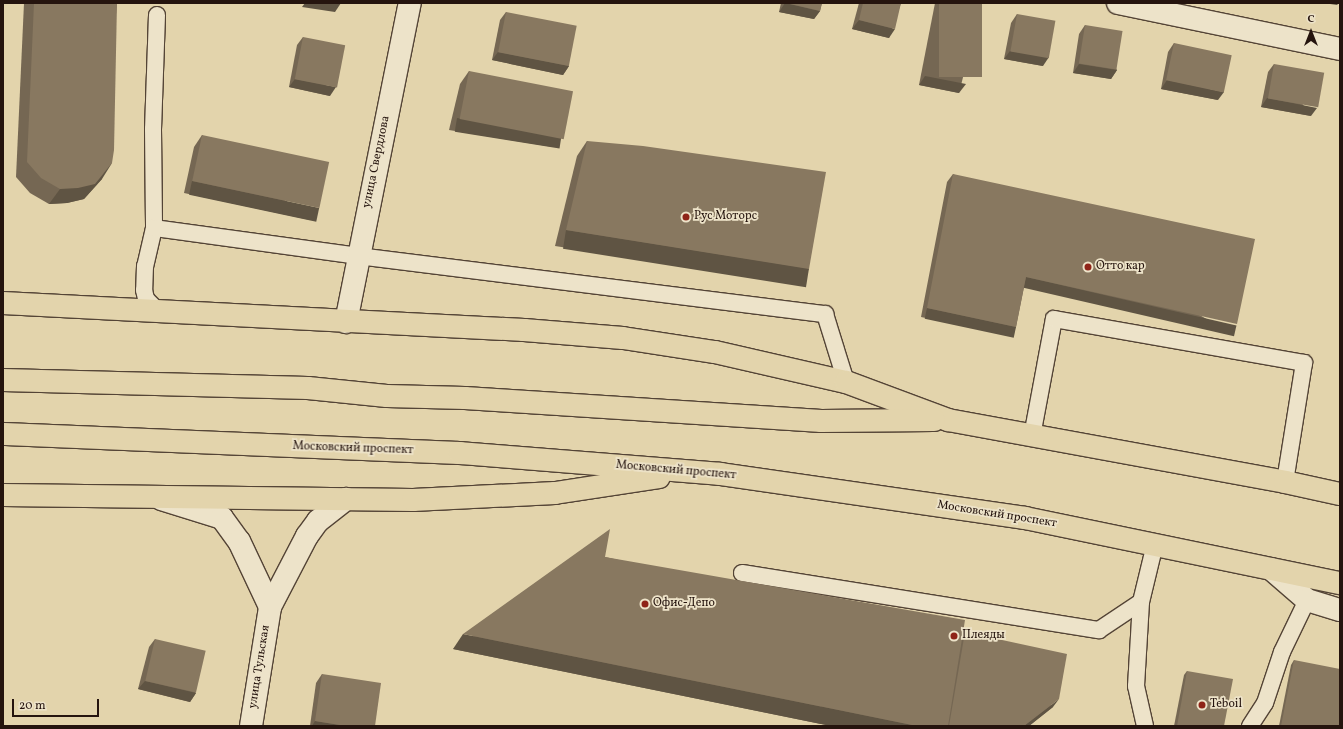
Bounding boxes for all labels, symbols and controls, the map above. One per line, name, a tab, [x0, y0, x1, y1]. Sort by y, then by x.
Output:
north arrow	[1291, 12, 1331, 52]
text: С	[1307, 12, 1315, 27]
street label: улица Свердлова	[360, 114, 394, 210]
place label: Рус Моторс	[694, 210, 757, 224]
marker: Рус Моторс	[681, 212, 691, 222]
place label: Отто кар	[1096, 260, 1145, 274]
marker: Отто кар	[1083, 262, 1093, 272]
street label: Московский проспект	[292, 440, 414, 458]
street label: Московский проспект	[615, 459, 737, 483]
street label: Московский проспект	[936, 498, 1058, 532]
place label: Офис-Депо	[653, 597, 715, 611]
marker: Офис-Депо	[640, 599, 650, 609]
street label: улица Тульская	[246, 624, 274, 710]
place label: Плеяды	[962, 629, 1005, 643]
marker: Плеяды	[949, 631, 959, 641]
scale bar	[14, 691, 101, 717]
text: 20 m	[19, 698, 46, 714]
place label: Teboil	[1210, 698, 1242, 712]
marker: Teboil	[1197, 700, 1207, 710]

